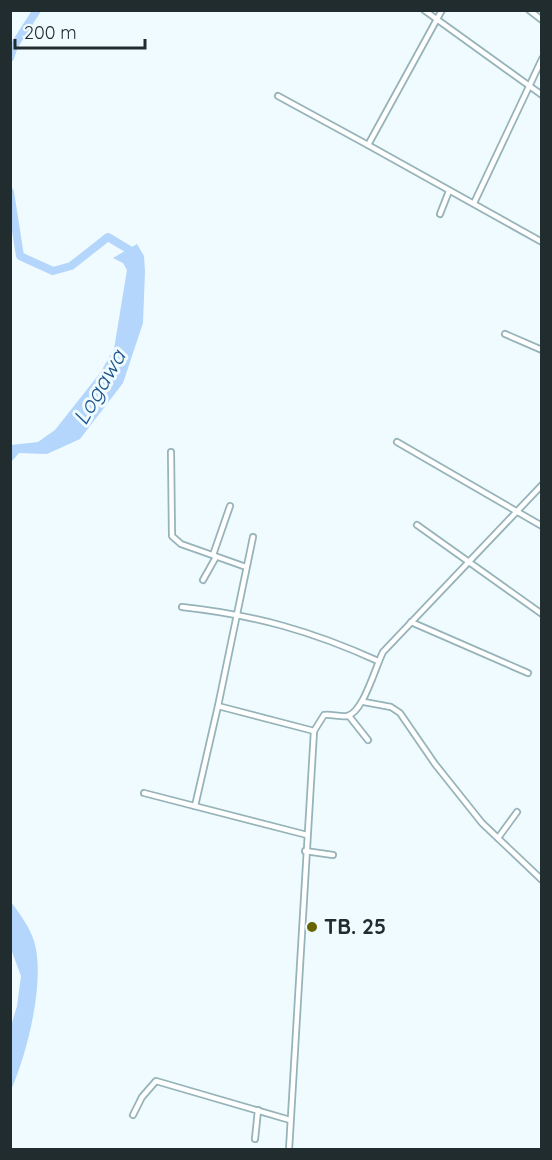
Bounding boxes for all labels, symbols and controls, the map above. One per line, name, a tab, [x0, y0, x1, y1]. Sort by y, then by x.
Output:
scale bar	[15, 12, 146, 50]
text: 200 m	[24, 21, 77, 44]
water label: Logawa	[66, 343, 132, 429]
place label: TB. 25	[324, 913, 386, 939]
marker: TB. 25	[305, 920, 319, 934]

